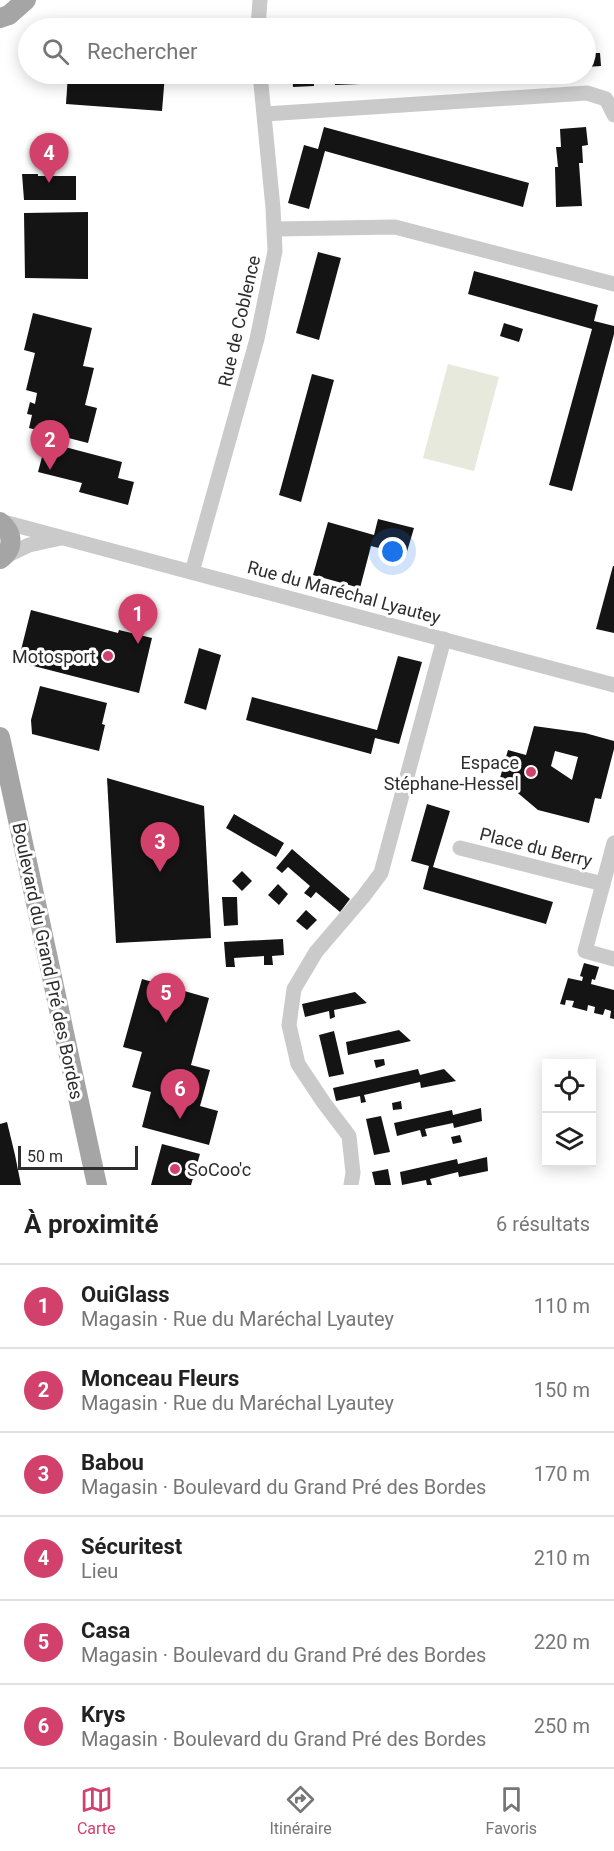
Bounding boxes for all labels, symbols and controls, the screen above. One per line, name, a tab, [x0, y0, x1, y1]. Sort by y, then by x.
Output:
search box	[18, 18, 596, 84]
icon: search	[39, 35, 72, 68]
text: Rechercher	[87, 39, 198, 64]
pin: 4	[29, 134, 68, 183]
street label: Rue de Coblence	[214, 253, 264, 389]
pin: 2	[31, 420, 70, 470]
your location	[378, 537, 407, 566]
street label: Rue du Maréchal Lyautey	[245, 556, 443, 628]
pin: 1	[118, 594, 158, 644]
place label: Motosport	[12, 646, 96, 667]
marker: Motosport	[101, 649, 115, 663]
place label: Espace Stéphane-Hessel	[384, 752, 519, 794]
marker: Espace Stéphane-Hessel	[524, 765, 538, 779]
street label: Boulevard du Grand Pré des Bordes	[8, 821, 88, 1101]
pin: 3	[140, 822, 180, 872]
street label: Place du Berry	[478, 823, 595, 871]
pin: 5	[146, 974, 186, 1023]
map controls	[542, 1059, 596, 1167]
button: locate	[542, 1059, 596, 1113]
pin: 6	[160, 1070, 200, 1119]
button: layers	[542, 1113, 596, 1167]
scale bar	[18, 1143, 138, 1170]
text: 50 m	[27, 1147, 63, 1166]
place label: SoCoo'c	[187, 1159, 251, 1180]
marker: SoCoo'c	[168, 1162, 182, 1176]
text: À proximité	[24, 1209, 158, 1239]
text: 6 résultats	[496, 1212, 590, 1236]
text: OuiGlass	[81, 1282, 170, 1307]
text: 1	[38, 1294, 49, 1318]
text: 110 m	[534, 1294, 590, 1318]
text: Magasin · Rue du Maréchal Lyautey	[81, 1307, 394, 1331]
text: Monceau Fleurs	[81, 1366, 239, 1391]
text: 2	[38, 1378, 49, 1402]
text: 150 m	[534, 1378, 590, 1402]
text: Magasin · Rue du Maréchal Lyautey	[81, 1391, 394, 1415]
text: Babou	[81, 1450, 144, 1475]
text: 3	[38, 1462, 49, 1486]
text: 170 m	[534, 1462, 590, 1486]
text: Magasin · Boulevard du Grand Pré des Bordes	[81, 1475, 486, 1499]
text: Sécuritest	[81, 1534, 182, 1559]
text: 4	[38, 1546, 49, 1570]
text: 210 m	[534, 1546, 590, 1570]
text: Lieu	[81, 1559, 118, 1583]
text: Casa	[81, 1618, 130, 1643]
text: 5	[38, 1630, 49, 1654]
text: 220 m	[534, 1630, 590, 1654]
text: Magasin · Boulevard du Grand Pré des Bordes	[81, 1643, 486, 1667]
text: Krys	[81, 1702, 126, 1727]
text: 6	[38, 1714, 49, 1738]
text: 250 m	[534, 1714, 590, 1738]
text: Magasin · Boulevard du Grand Pré des Bordes	[81, 1727, 486, 1751]
tab: Carte	[77, 1783, 116, 1838]
tab: Itinéraire	[269, 1783, 332, 1838]
tab: Favoris	[486, 1783, 537, 1838]

